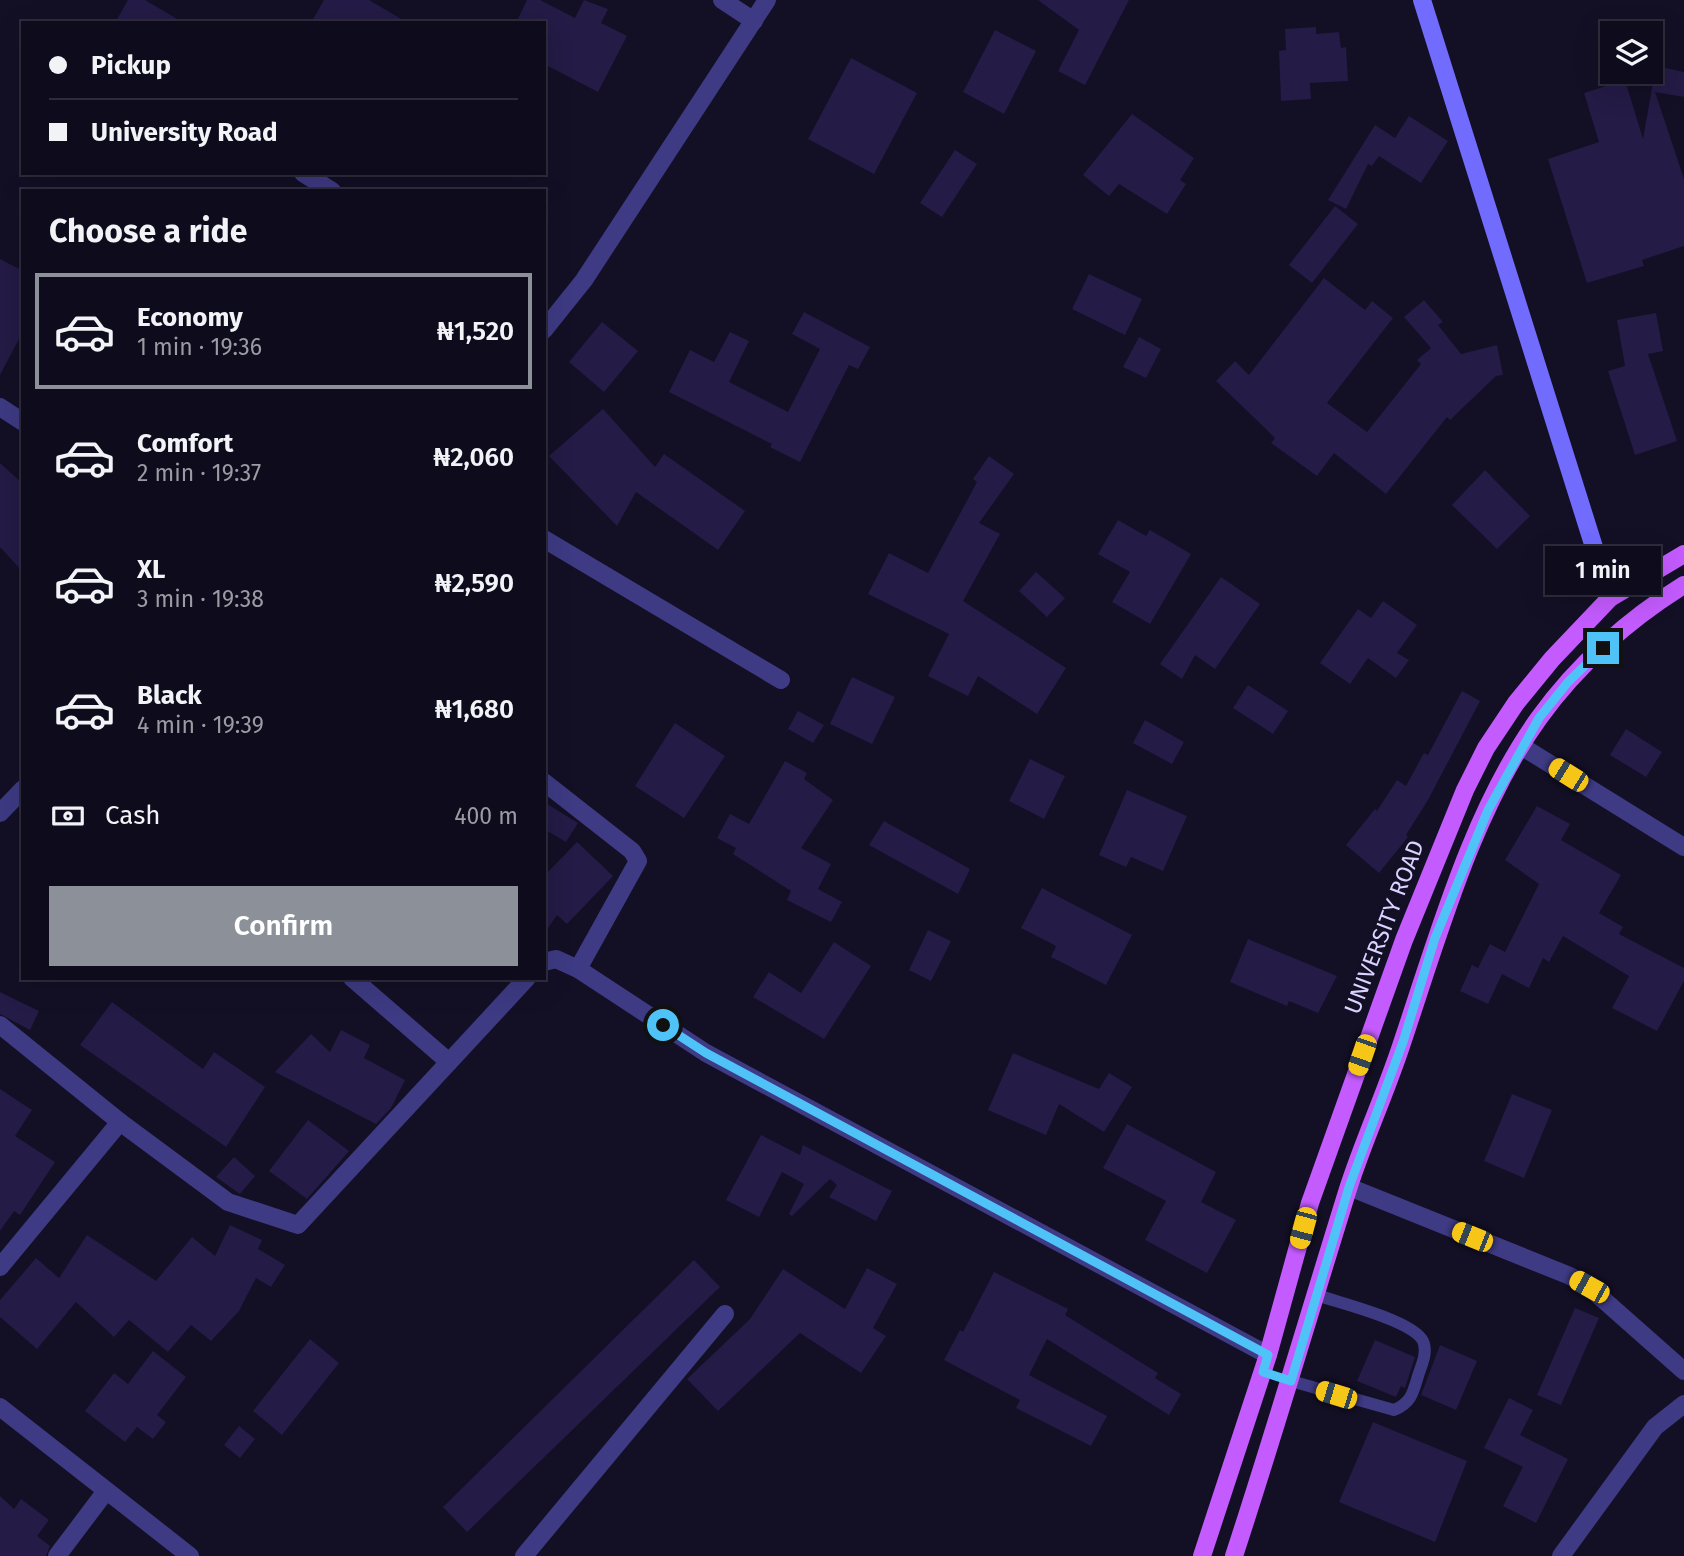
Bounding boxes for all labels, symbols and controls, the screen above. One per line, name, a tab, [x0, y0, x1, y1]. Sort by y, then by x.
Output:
map controls	[1600, 21, 1663, 84]
button: layers	[1600, 21, 1663, 84]
text: Pickup	[91, 50, 171, 81]
text: University Road	[91, 117, 278, 148]
text: Choose a ride	[49, 212, 247, 250]
icon: car	[53, 300, 116, 363]
text: Economy	[137, 302, 243, 333]
text: ₦1,520	[437, 316, 514, 347]
text: 1 min · 19:36	[137, 333, 262, 361]
icon: car	[53, 426, 116, 489]
text: Comfort	[137, 428, 233, 459]
text: ₦2,060	[433, 442, 514, 473]
text: 2 min · 19:37	[137, 459, 261, 487]
callout: 1 min	[1545, 546, 1661, 596]
icon: car	[53, 552, 116, 615]
text: XL	[137, 554, 165, 585]
text: 1 min	[1575, 556, 1631, 584]
text: ₦2,590	[434, 568, 514, 599]
text: 3 min · 19:38	[137, 585, 264, 613]
route end	[1587, 632, 1619, 664]
icon: car	[53, 678, 116, 741]
text: Black	[137, 680, 202, 711]
text: ₦1,680	[435, 694, 514, 725]
text: 4 min · 19:39	[137, 711, 264, 739]
car	[1545, 755, 1592, 795]
icon: cash	[49, 797, 87, 835]
text: Cash	[105, 800, 161, 831]
text: 400 m	[454, 802, 518, 830]
street label: UNIVERSITY ROAD	[1338, 836, 1430, 1018]
button: Confirm	[49, 886, 518, 966]
route start	[647, 1009, 679, 1041]
car	[1346, 1032, 1379, 1078]
car	[1288, 1205, 1319, 1251]
car	[1449, 1219, 1496, 1255]
car	[1566, 1268, 1613, 1306]
car	[1313, 1379, 1360, 1411]

